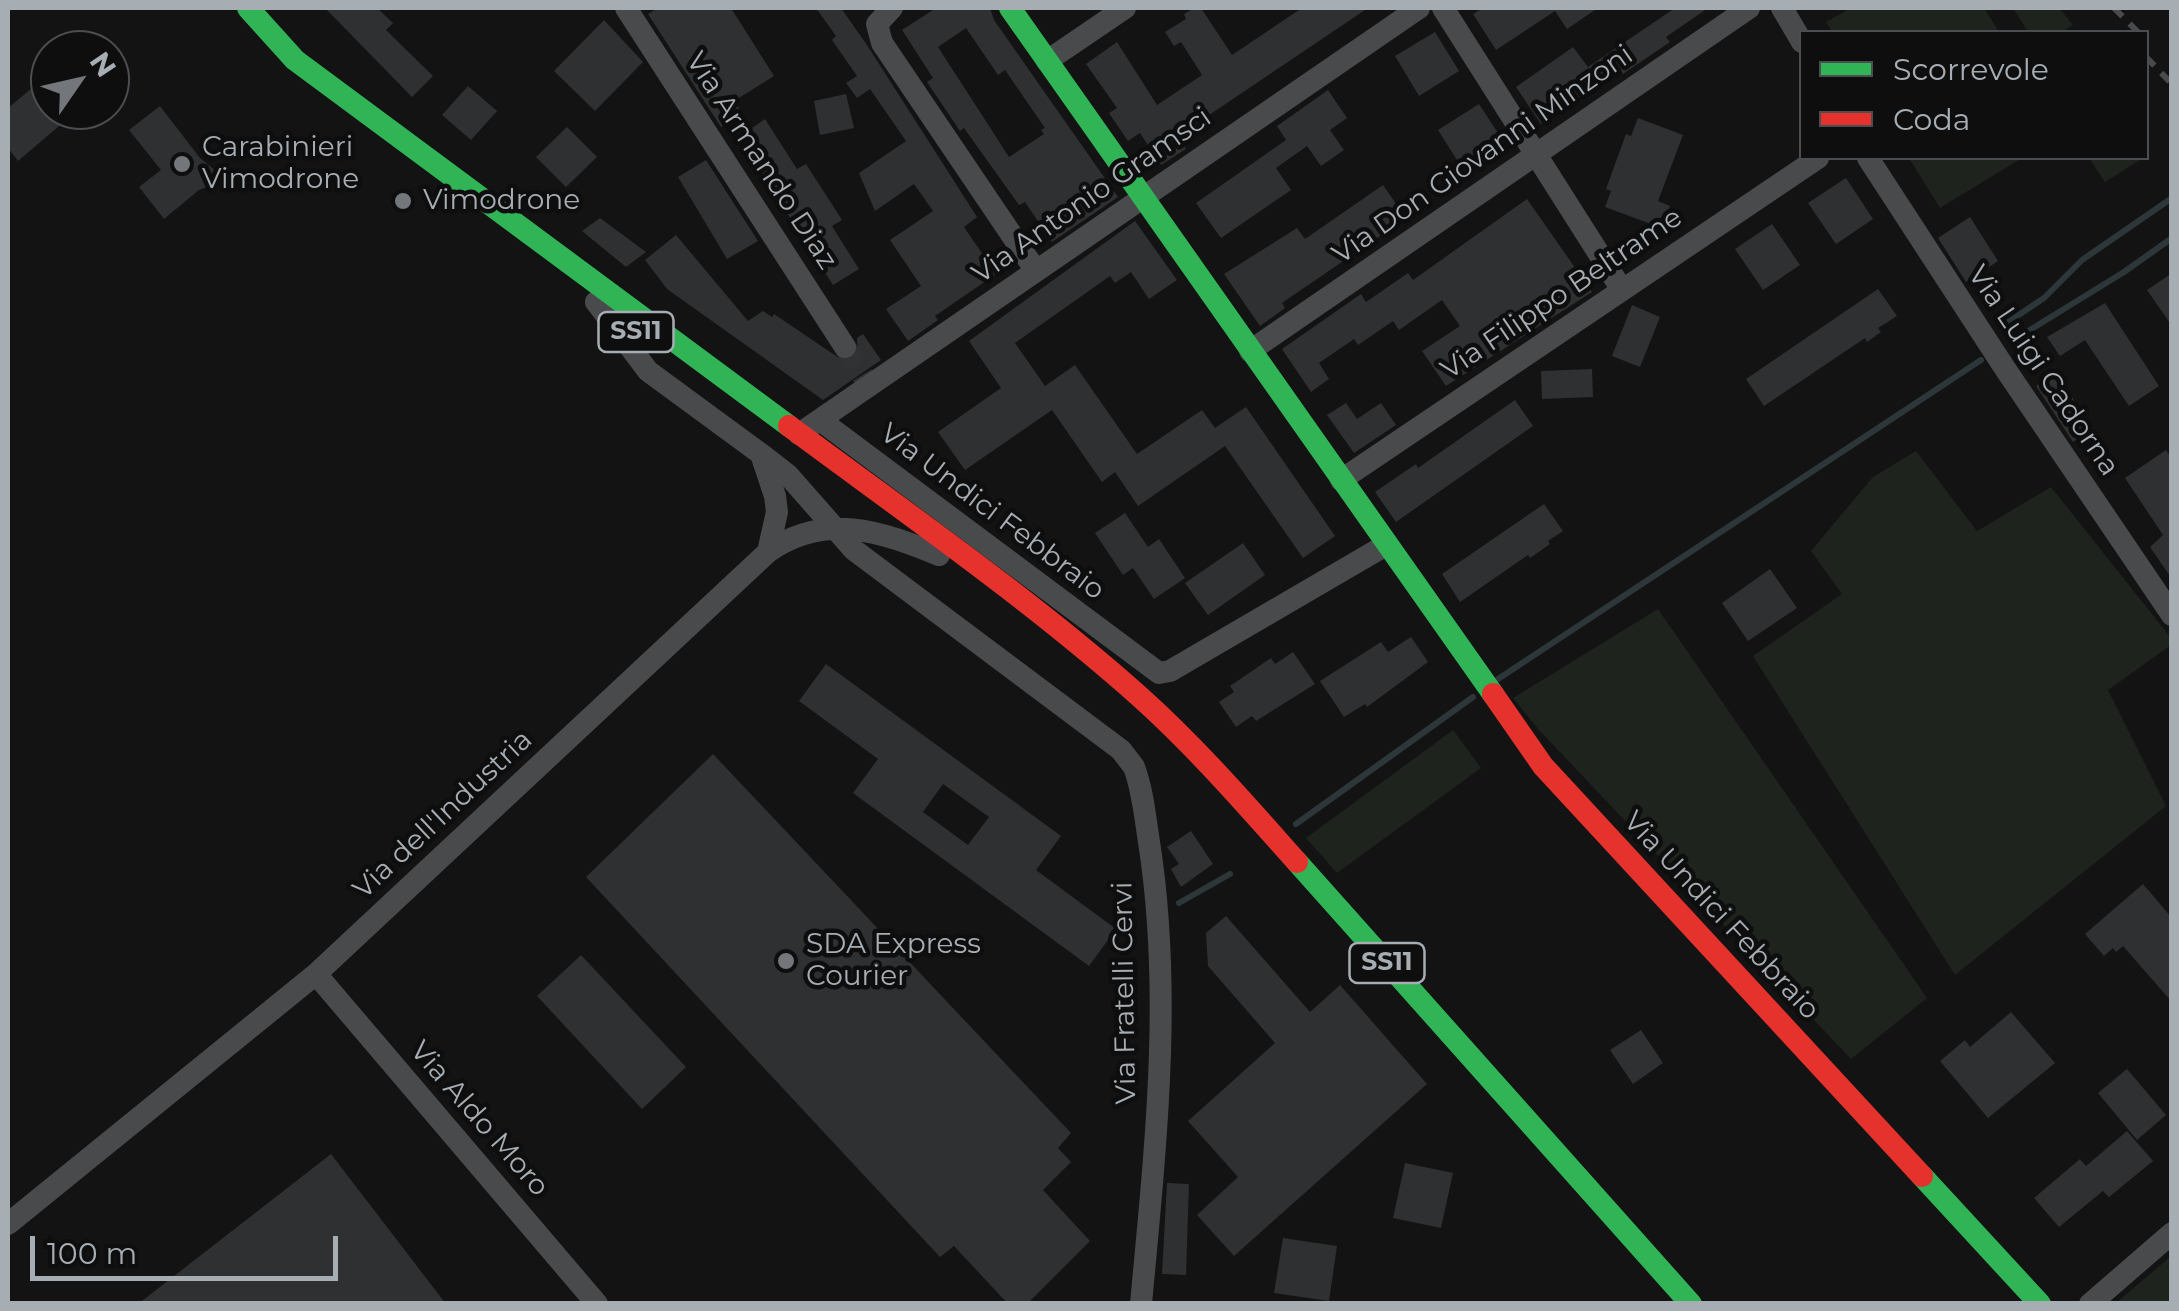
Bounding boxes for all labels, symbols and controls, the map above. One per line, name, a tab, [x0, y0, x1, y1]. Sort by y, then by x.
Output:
north arrow	[30, 30, 130, 130]
legend	[1799, 30, 2149, 160]
street label: Via Don Giovanni Minzoni	[1326, 38, 1640, 272]
text: N	[83, 45, 124, 83]
street label: Via Armando Diaz	[678, 46, 844, 276]
text: Scorrevole	[1893, 51, 2049, 88]
street label: Via Antonio Gramsci	[966, 101, 1218, 291]
text: Coda	[1893, 101, 1970, 138]
place label: Carabinieri Vimodrone	[202, 131, 359, 197]
marker: Carabinieri Vimodrone	[171, 153, 193, 175]
place label: Vimodrone	[423, 184, 580, 218]
marker: Vimodrone	[392, 190, 414, 212]
street label: Via Filippo Beltrame	[1435, 201, 1689, 387]
street label: Via Luigi Cadorna	[1960, 260, 2126, 482]
road number: SS11	[598, 312, 674, 352]
street label: Via Undici Febbraio	[873, 417, 1111, 607]
street label: Via dell'Industria	[347, 723, 539, 907]
street label: Via Undici Febbraio	[1616, 805, 1826, 1027]
street label: Via Fratelli Cervi	[1106, 881, 1144, 1105]
place label: SDA Express Courier	[806, 928, 981, 994]
road number: SS11	[1350, 943, 1424, 983]
marker: SDA Express Courier	[775, 950, 797, 972]
street label: Via Aldo Moro	[402, 1035, 556, 1203]
scale bar	[35, 1216, 342, 1278]
text: 100 m	[47, 1235, 137, 1272]

